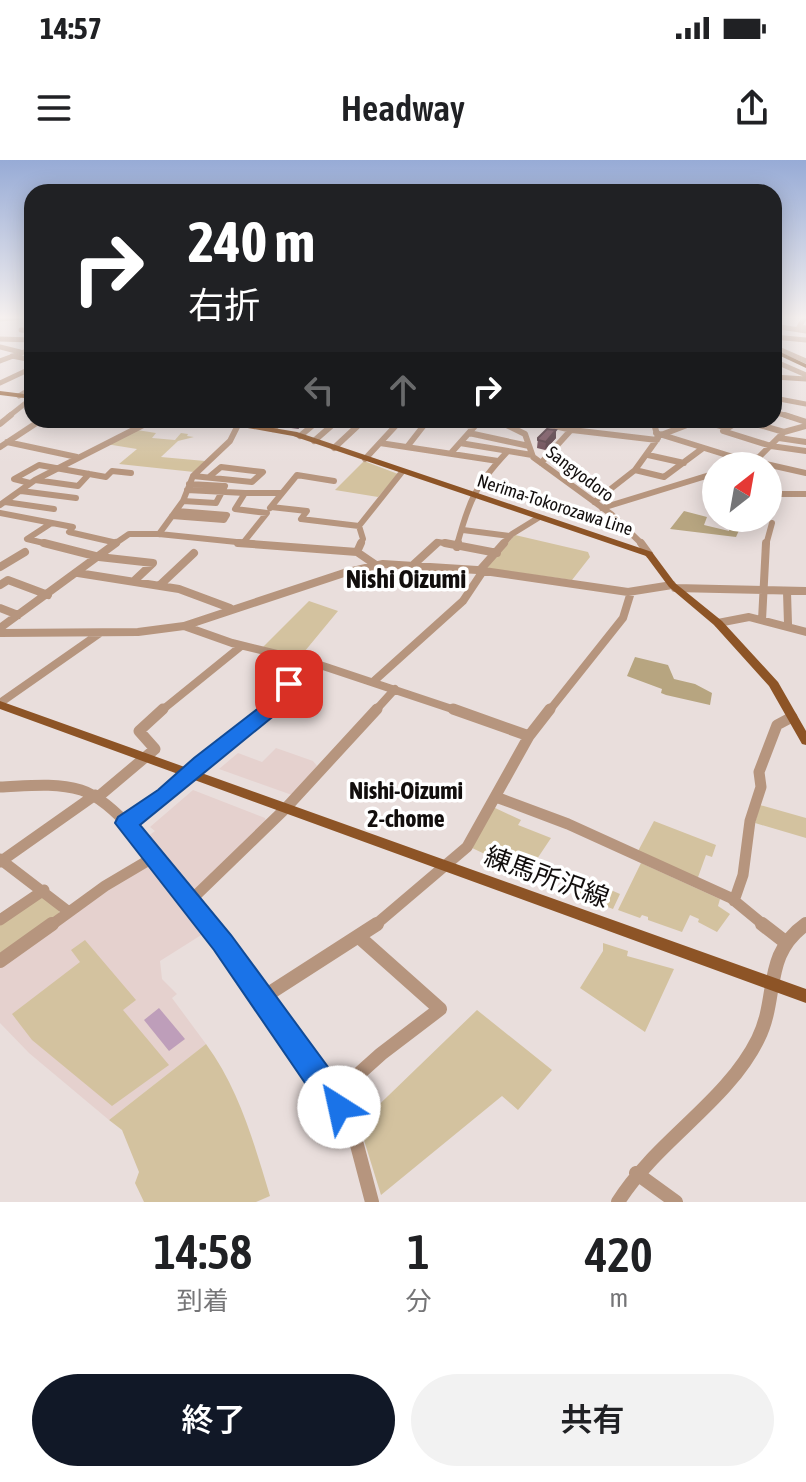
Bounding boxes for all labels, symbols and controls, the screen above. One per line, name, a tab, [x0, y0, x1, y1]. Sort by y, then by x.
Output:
text: 14:57	[40, 11, 102, 45]
icon: menu	[32, 86, 76, 130]
icon: share	[730, 86, 774, 130]
text: Headway	[341, 87, 465, 129]
text: 240 m	[188, 210, 315, 274]
icon: right	[56, 216, 160, 320]
text: 右折	[188, 284, 260, 326]
icon: left	[297, 368, 341, 412]
icon: ahead	[381, 368, 425, 412]
icon: right	[465, 368, 509, 412]
street label: Sangyodoro	[542, 441, 618, 506]
north arrow	[702, 452, 782, 532]
map controls	[702, 452, 782, 532]
street label: Nerima-Tokorozawa Line	[475, 469, 636, 540]
district label: Nishi Oizumi	[346, 564, 466, 594]
pin	[255, 650, 323, 718]
icon: arrive	[267, 662, 311, 706]
district label: Nishi-Oizumi 2-chome	[349, 777, 463, 832]
street label: 練馬所沢線	[481, 841, 613, 913]
position arrow	[297, 1065, 381, 1149]
text: 14:58	[153, 1224, 252, 1279]
text: 1	[407, 1224, 430, 1279]
text: 420	[585, 1227, 653, 1282]
text: m	[609, 1283, 628, 1313]
text: 到着	[177, 1286, 229, 1316]
text: 分	[406, 1286, 432, 1316]
button: 終了	[32, 1374, 395, 1466]
button: 共有	[411, 1374, 774, 1466]

